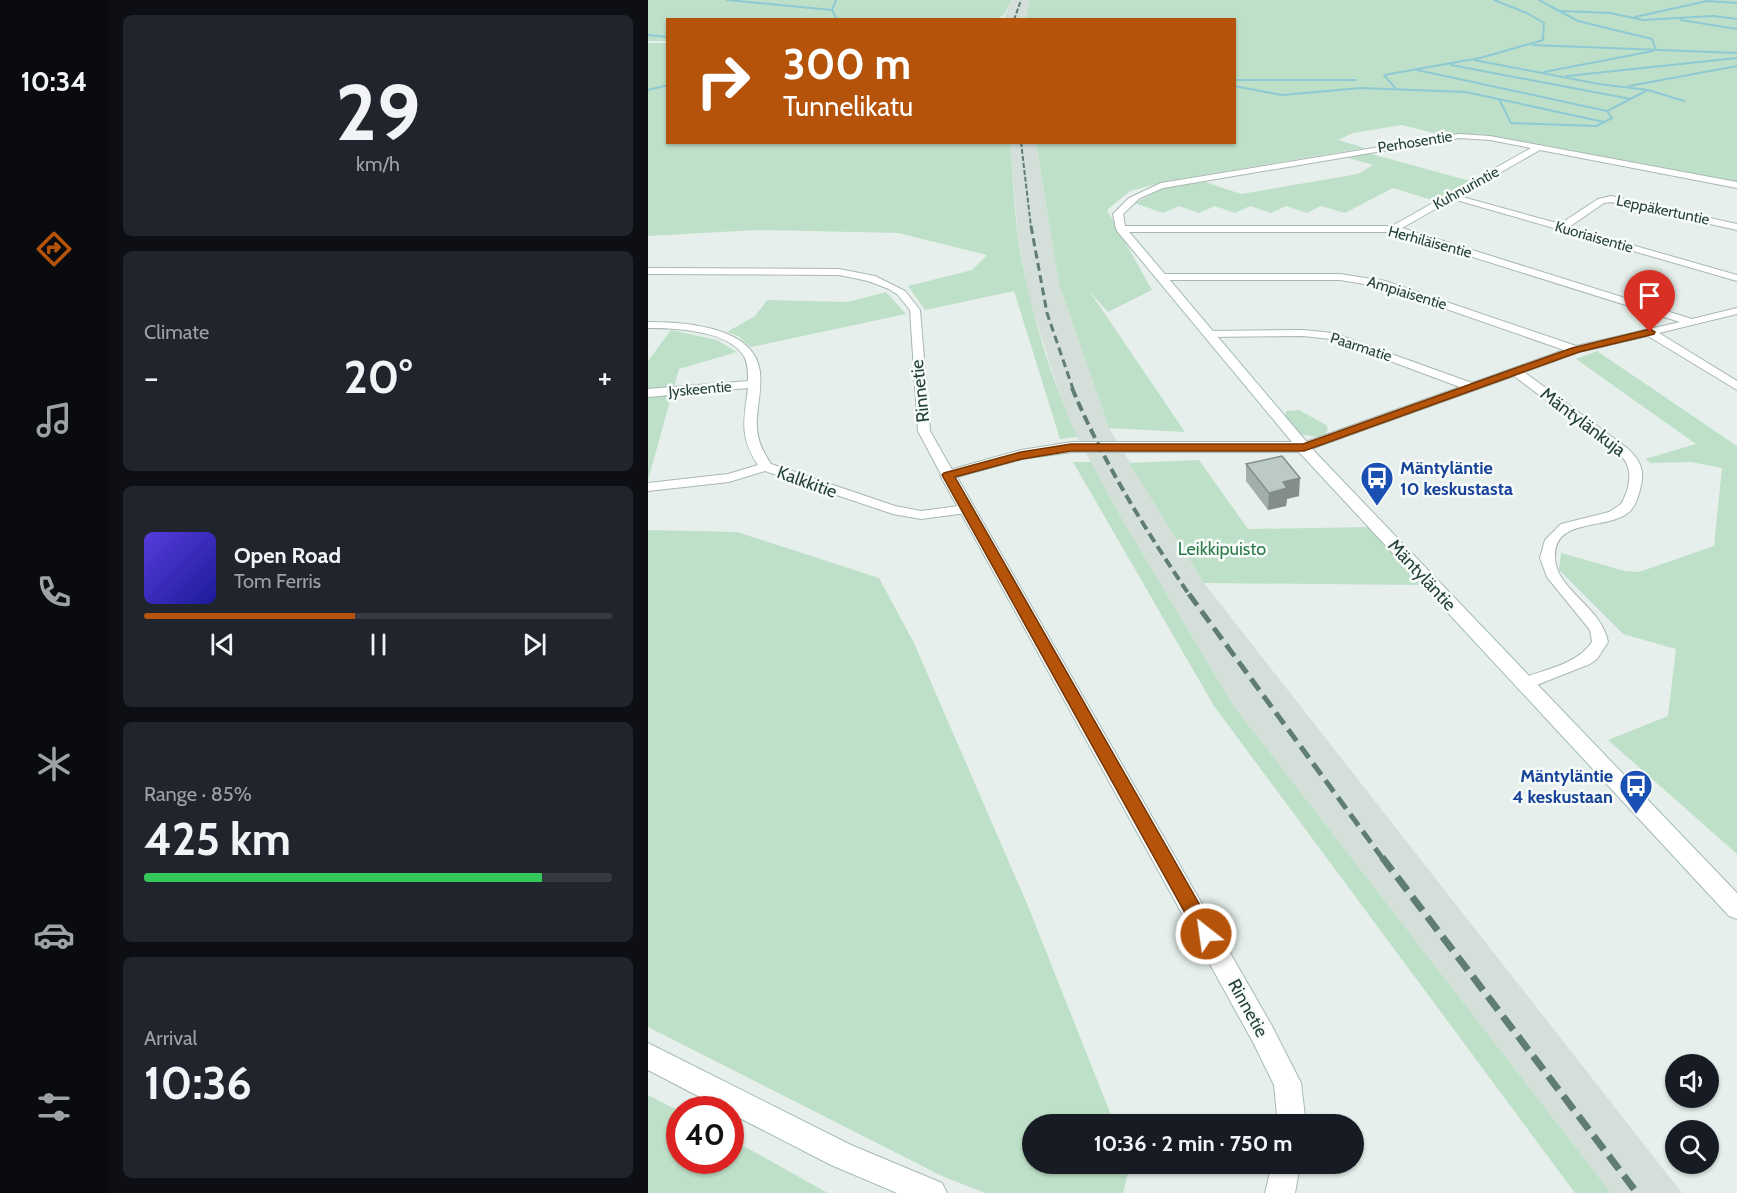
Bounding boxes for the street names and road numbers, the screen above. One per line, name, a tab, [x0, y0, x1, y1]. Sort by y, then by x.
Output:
street label: Perhosentie	[1376, 127, 1454, 157]
street label: Kuhnurintie	[1430, 162, 1502, 213]
street label: Leppäkertuntie	[1615, 191, 1712, 229]
street label: Kuoriaisentie	[1553, 217, 1636, 257]
street label: Herhiläisentie	[1386, 222, 1474, 262]
street label: Ampiaisentie	[1365, 272, 1449, 314]
street label: Paarmatie	[1328, 329, 1394, 365]
street label: Rinnetie	[906, 359, 934, 423]
street label: Jyskeentie	[667, 377, 733, 401]
street label: Mäntylänkuja	[1536, 383, 1630, 461]
street label: Kalkkitie	[774, 461, 840, 503]
street label: Mäntyläntie	[1383, 535, 1461, 615]
street label: Rinnetie	[1223, 975, 1273, 1041]

